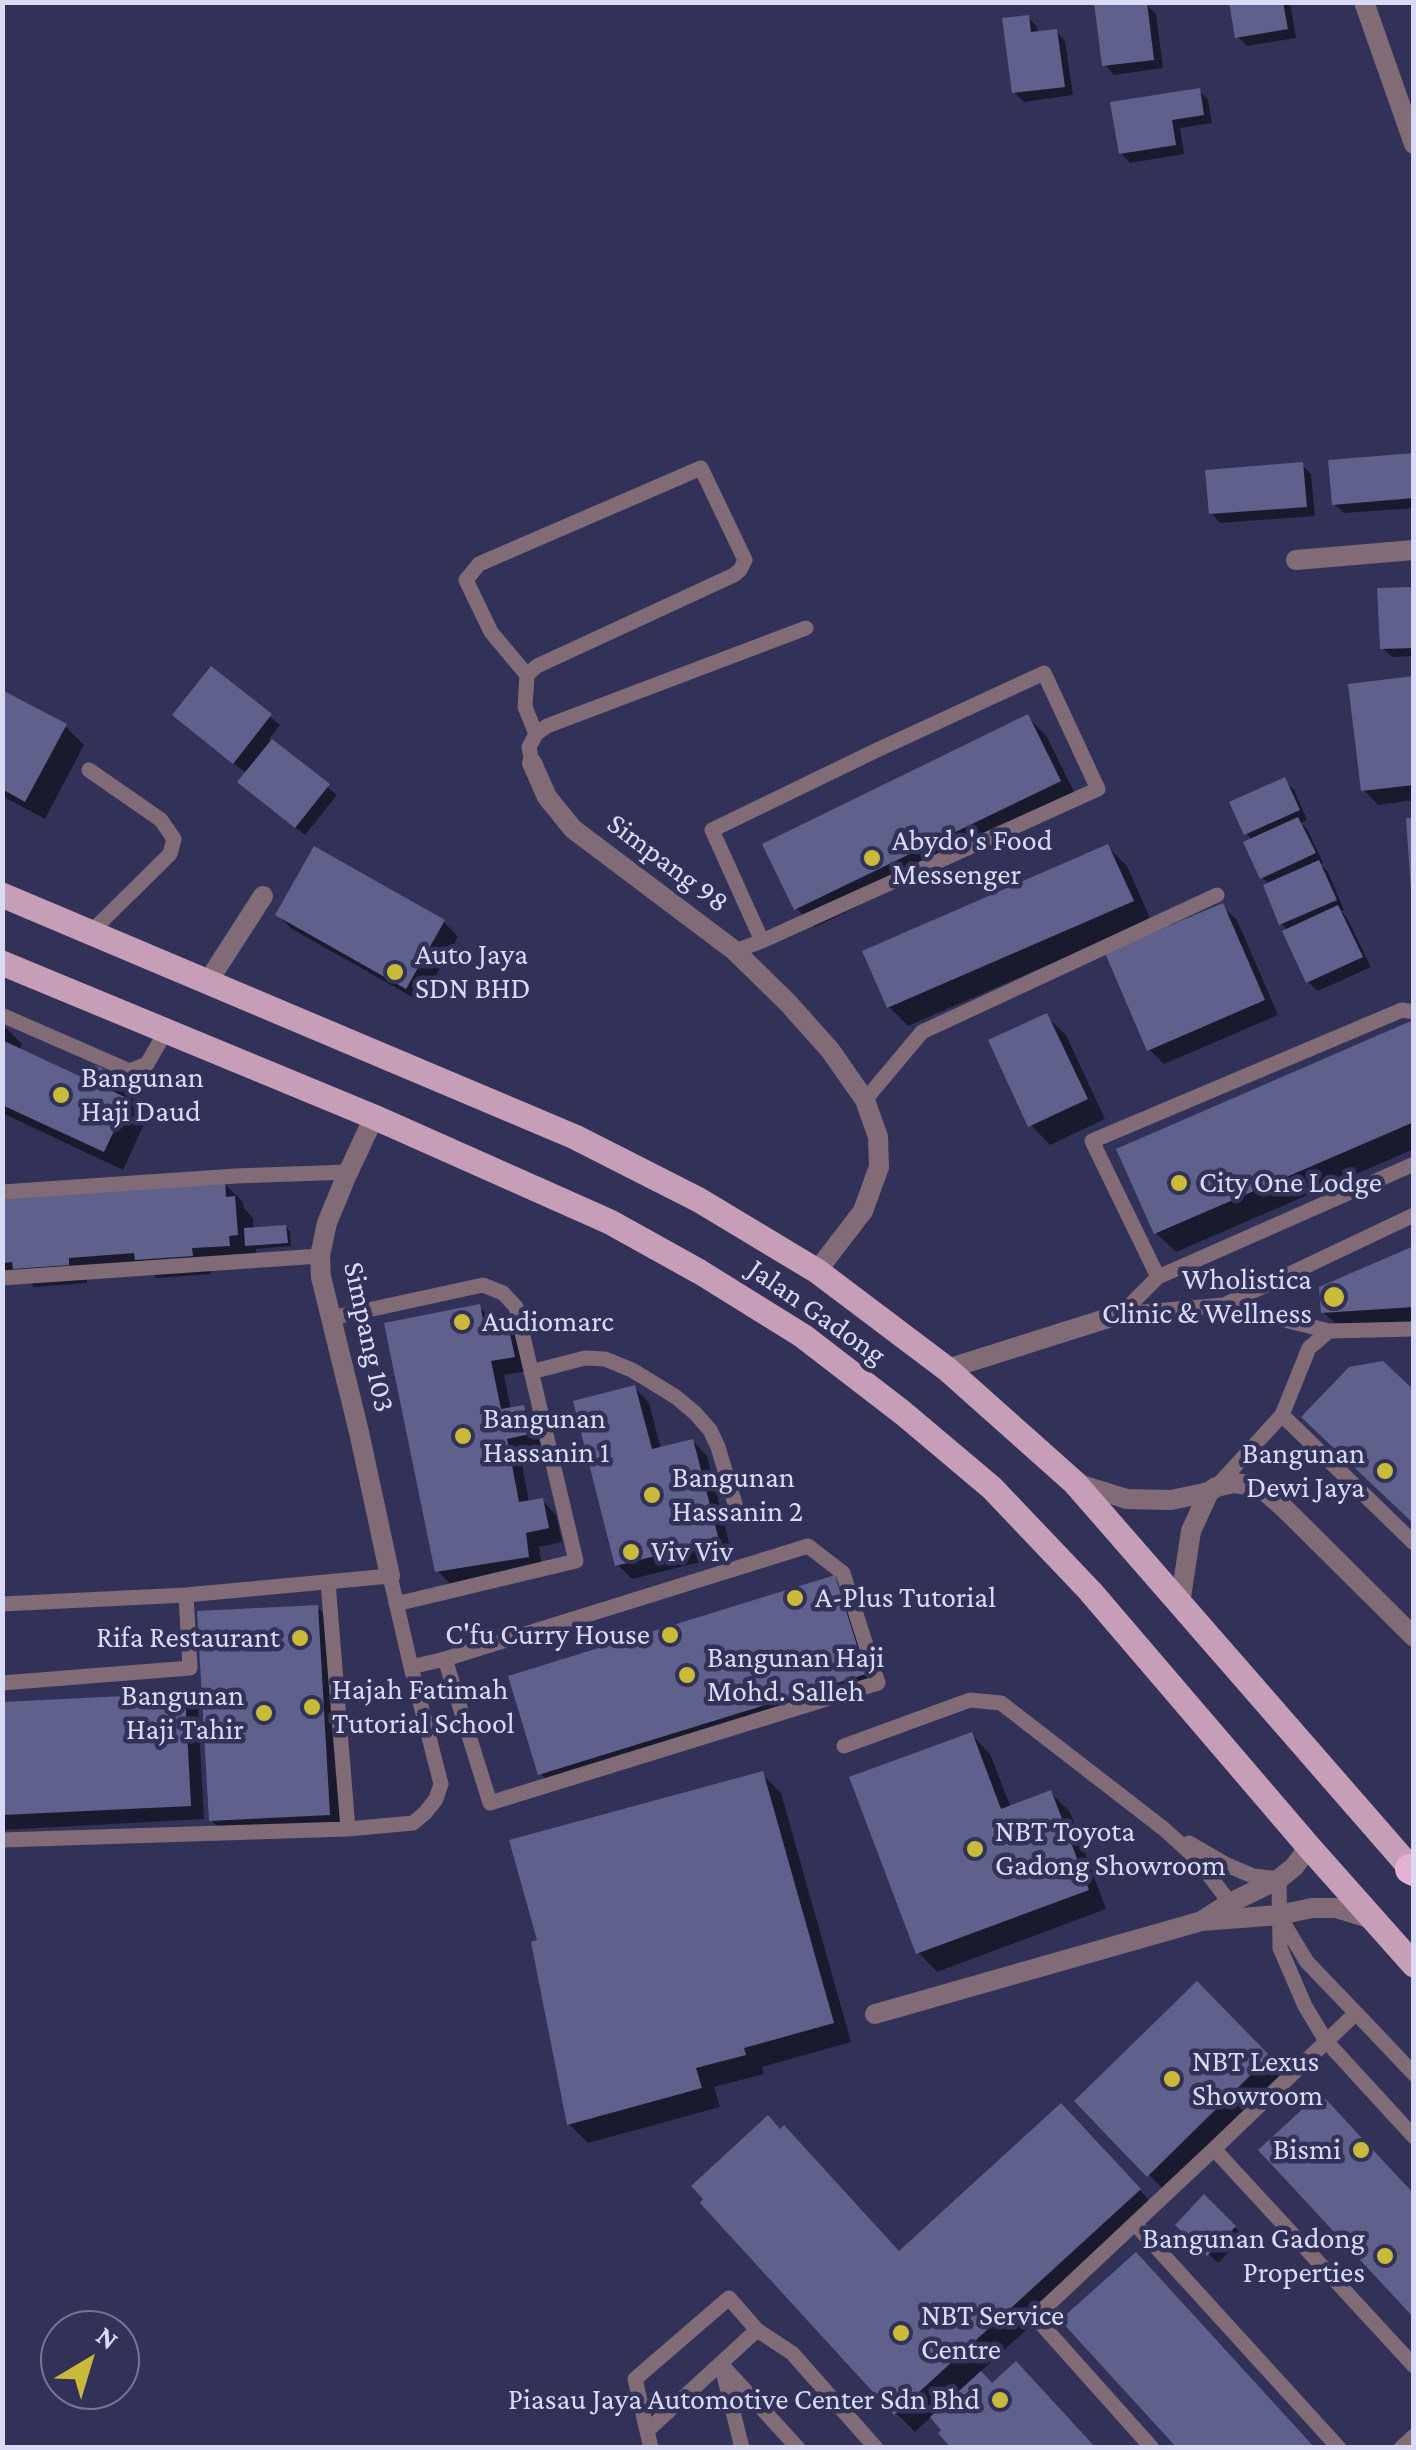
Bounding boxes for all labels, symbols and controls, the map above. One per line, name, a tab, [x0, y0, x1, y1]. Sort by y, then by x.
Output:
street label: Simpang 98	[600, 806, 736, 920]
place label: Abydo's Food Messenger	[892, 823, 1052, 894]
marker: Abydo's Food Messenger	[861, 847, 883, 869]
place label: Auto Jaya SDN BHD	[415, 937, 530, 1008]
marker: Auto Jaya SDN BHD	[384, 961, 406, 983]
place label: Bangunan Haji Daud	[81, 1060, 204, 1130]
marker: Bangunan Haji Daud	[50, 1084, 72, 1106]
place label: City One Lodge	[1199, 1165, 1382, 1201]
marker: City One Lodge	[1168, 1172, 1190, 1194]
street label: Jalan Gadong	[741, 1251, 893, 1373]
street label: Simpang 103	[336, 1259, 402, 1415]
place label: Wholistica Clinic & Wellness	[1102, 1262, 1312, 1332]
marker: Wholistica Clinic & Wellness	[1321, 1284, 1347, 1310]
place label: Audiomarc	[482, 1304, 614, 1340]
marker: Audiomarc	[451, 1311, 473, 1333]
place label: Bangunan Hassanin 1	[483, 1401, 610, 1472]
marker: Bangunan Hassanin 1	[452, 1425, 474, 1447]
place label: Bangunan Dewi Jaya	[1242, 1436, 1365, 1506]
place label: Bangunan Hassanin 2	[672, 1460, 803, 1530]
marker: Bangunan Dewi Jaya	[1374, 1460, 1396, 1482]
marker: Bangunan Hassanin 2	[641, 1484, 663, 1506]
place label: Viv Viv	[651, 1534, 733, 1570]
marker: Viv Viv	[620, 1541, 642, 1563]
place label: A-Plus Tutorial	[815, 1580, 996, 1616]
marker: A-Plus Tutorial	[784, 1587, 806, 1609]
place label: C'fu Curry House	[445, 1617, 650, 1653]
place label: Rifa Restaurant	[96, 1620, 280, 1656]
marker: C'fu Curry House	[659, 1624, 681, 1646]
marker: Rifa Restaurant	[289, 1627, 311, 1649]
place label: Bangunan Haji Mohd. Salleh	[707, 1640, 884, 1710]
marker: Bangunan Haji Mohd. Salleh	[676, 1664, 698, 1686]
place label: Hajah Fatimah Tutorial School	[332, 1672, 515, 1742]
place label: Bangunan Haji Tahir	[121, 1678, 244, 1748]
marker: Hajah Fatimah Tutorial School	[301, 1696, 323, 1718]
marker: Bangunan Haji Tahir	[253, 1702, 275, 1724]
place label: NBT Toyota Gadong Showroom	[995, 1814, 1226, 1884]
marker: NBT Toyota Gadong Showroom	[964, 1838, 986, 1860]
place label: NBT Lexus Showroom	[1192, 2044, 1323, 2114]
marker: NBT Lexus Showroom	[1161, 2068, 1183, 2090]
place label: Bismi	[1273, 2132, 1341, 2168]
marker: Bismi	[1350, 2139, 1372, 2161]
place label: Bangunan Gadong Properties	[1142, 2221, 1365, 2292]
marker: Bangunan Gadong Properties	[1374, 2245, 1396, 2267]
place label: NBT Service Centre	[921, 2298, 1064, 2368]
north arrow	[40, 2310, 140, 2410]
text: N	[90, 2319, 125, 2356]
marker: NBT Service Centre	[890, 2322, 912, 2344]
place label: Piasau Jaya Automotive Center Sdn Bhd	[508, 2382, 980, 2418]
marker: Piasau Jaya Automotive Center Sdn Bhd	[989, 2389, 1011, 2411]

